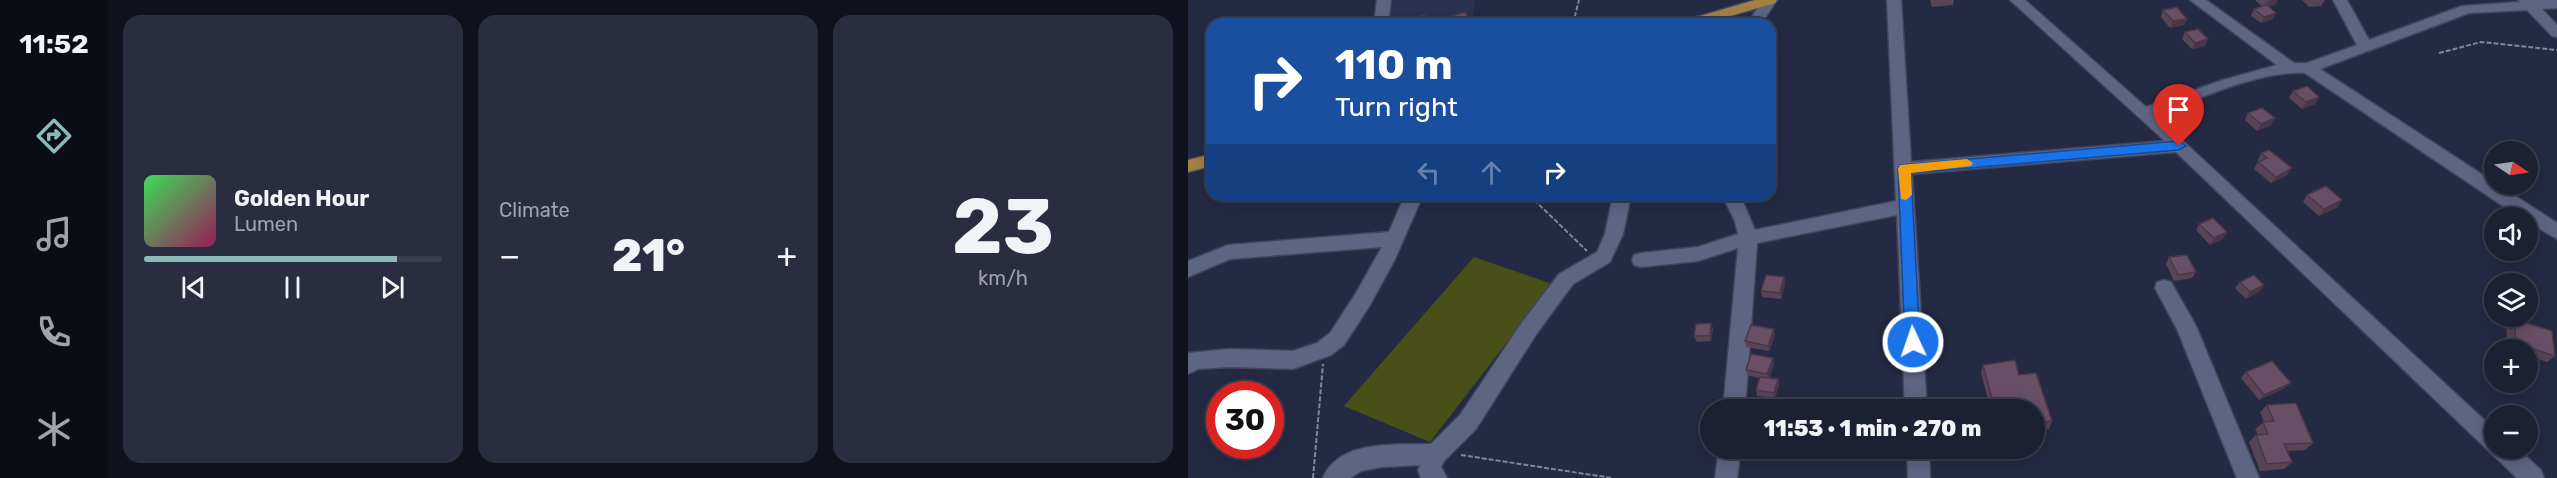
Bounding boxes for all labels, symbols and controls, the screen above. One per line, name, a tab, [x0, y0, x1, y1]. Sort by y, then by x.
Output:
text: 11:52	[19, 28, 89, 60]
text: 110 m	[1335, 40, 1453, 90]
icon: right	[1236, 42, 1314, 120]
pin	[2153, 84, 2204, 146]
text: Turn right	[1335, 91, 1458, 123]
icon: arrive	[2162, 93, 2195, 126]
icon: directions	[33, 115, 75, 157]
north arrow	[2484, 141, 2538, 195]
map controls	[2484, 141, 2538, 459]
icon: left	[1412, 156, 1445, 189]
icon: ahead	[1475, 156, 1508, 189]
icon: right	[1538, 156, 1571, 189]
text: 23	[952, 180, 1054, 273]
text: Golden Hour	[234, 185, 369, 212]
text: Climate	[499, 198, 570, 222]
button: sound	[2484, 207, 2538, 261]
text: Lumen	[234, 212, 298, 236]
icon: music	[33, 213, 75, 255]
text: 21°	[612, 229, 685, 282]
text: −	[499, 236, 520, 275]
text: +	[776, 236, 797, 275]
text: km/h	[978, 266, 1028, 290]
icon: previous	[177, 271, 210, 304]
icon: pause	[276, 271, 309, 304]
icon: next	[376, 271, 409, 304]
button: layers	[2484, 273, 2538, 327]
position arrow	[1881, 310, 1945, 374]
icon: phone	[33, 311, 75, 353]
button: +	[2484, 339, 2538, 393]
speed limit sign: 30	[1206, 381, 1284, 459]
button: −	[2484, 405, 2538, 459]
icon: climate	[33, 408, 75, 450]
text: 11:53 · 1 min · 270 m	[1764, 415, 1981, 442]

